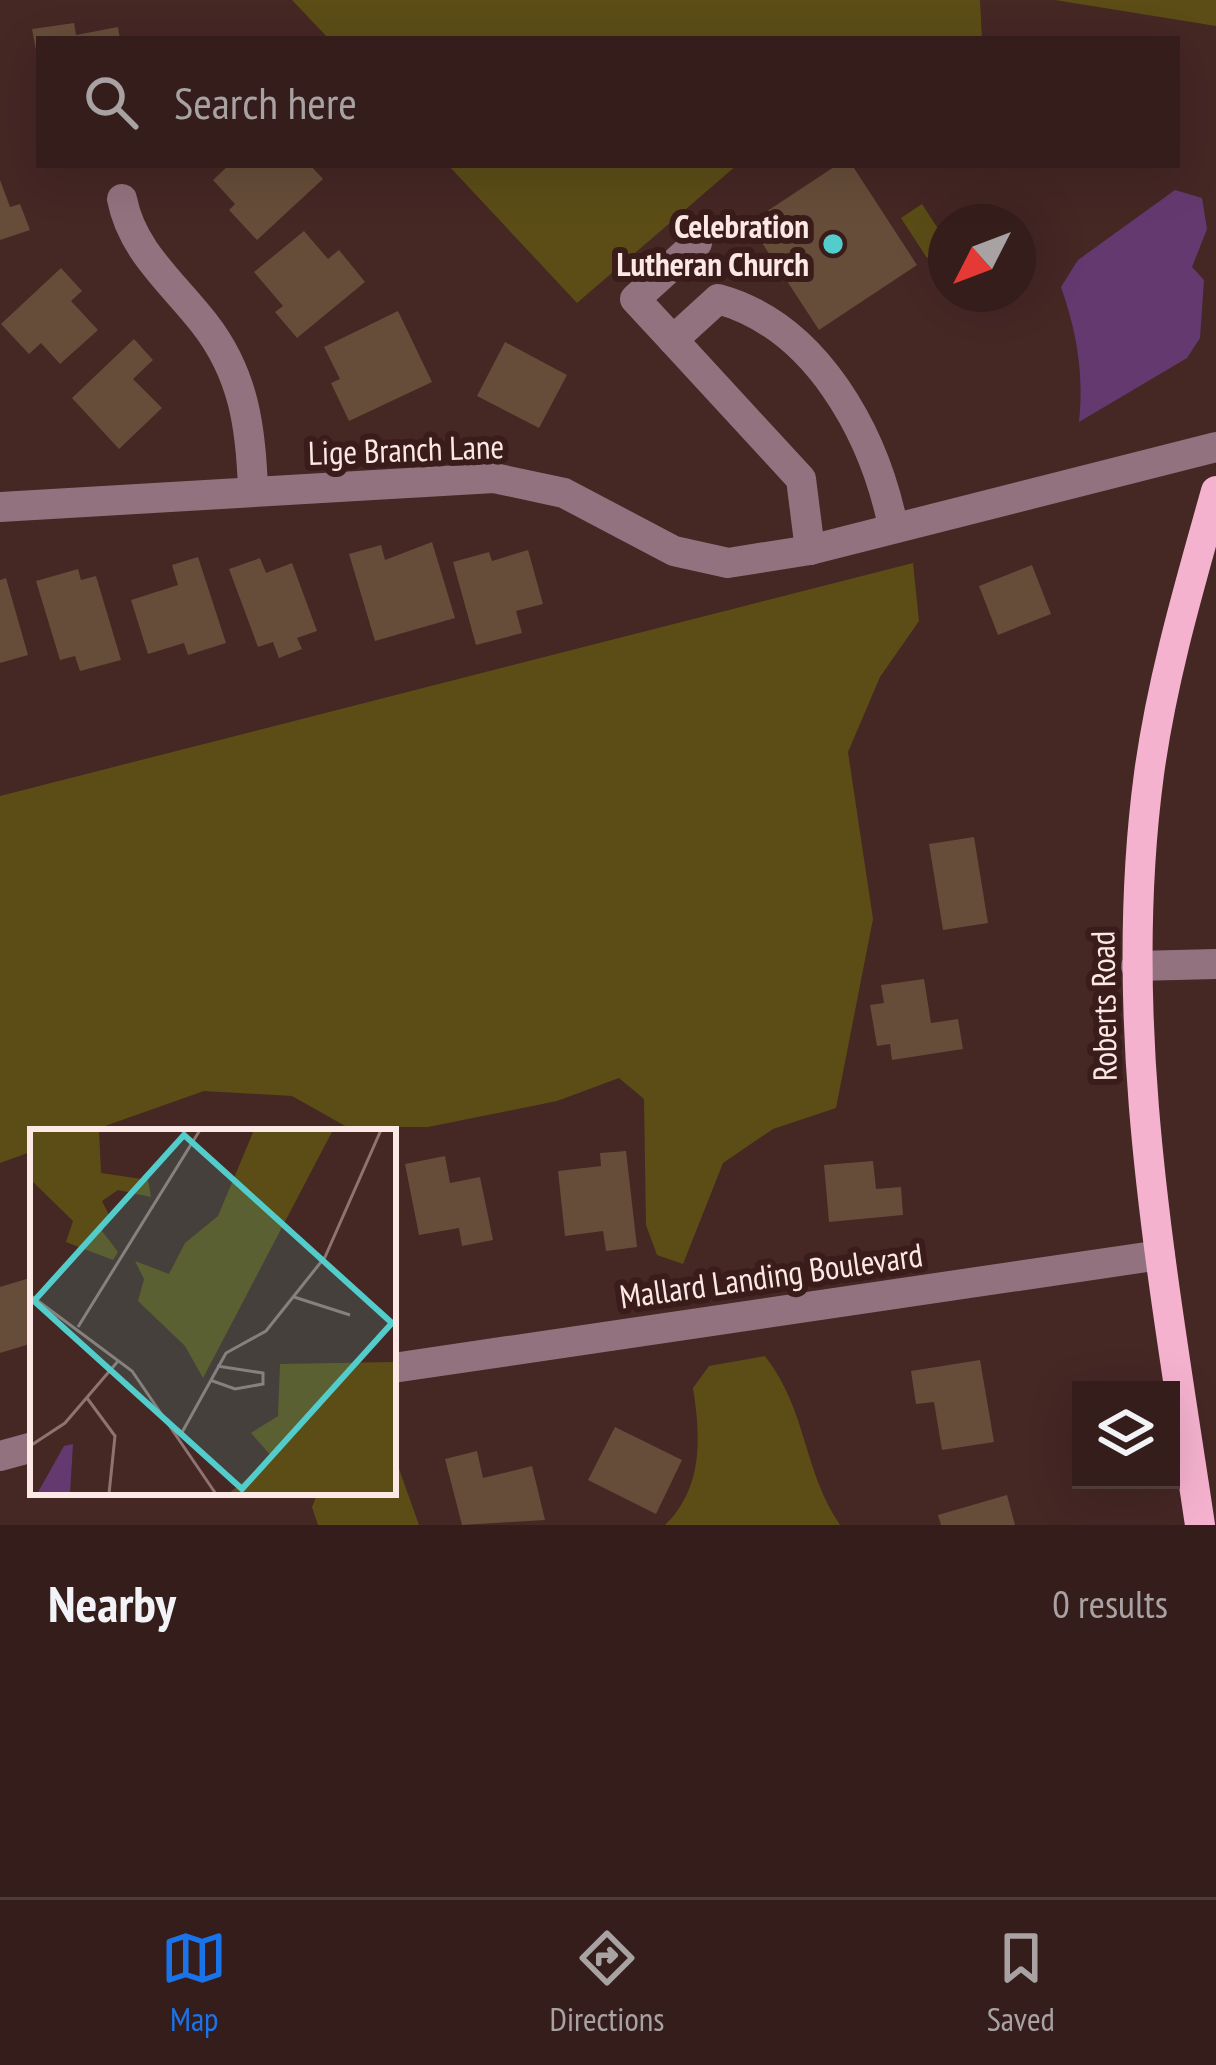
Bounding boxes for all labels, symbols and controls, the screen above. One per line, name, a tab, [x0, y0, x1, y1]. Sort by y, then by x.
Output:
search box	[36, 36, 1180, 168]
icon: search	[78, 69, 144, 135]
text: Search here	[174, 73, 357, 131]
place label: Celebration Lutheran Church	[617, 204, 809, 285]
north arrow	[928, 204, 1036, 312]
marker: Celebration Lutheran Church	[820, 231, 846, 257]
street label: Lige Branch Lane	[307, 424, 505, 474]
street label: Roberts Road	[1080, 931, 1126, 1081]
inset map	[30, 1129, 396, 1495]
street label: Mallard Landing Boulevard	[617, 1232, 925, 1318]
map controls	[1072, 1381, 1180, 1489]
button: layers	[1072, 1381, 1180, 1489]
text: Nearby	[48, 1570, 176, 1636]
text: 0 results	[1052, 1578, 1168, 1629]
tab: Map	[161, 1925, 227, 2040]
tab: Directions	[550, 1925, 664, 2040]
tab: Saved	[987, 1925, 1055, 2040]

